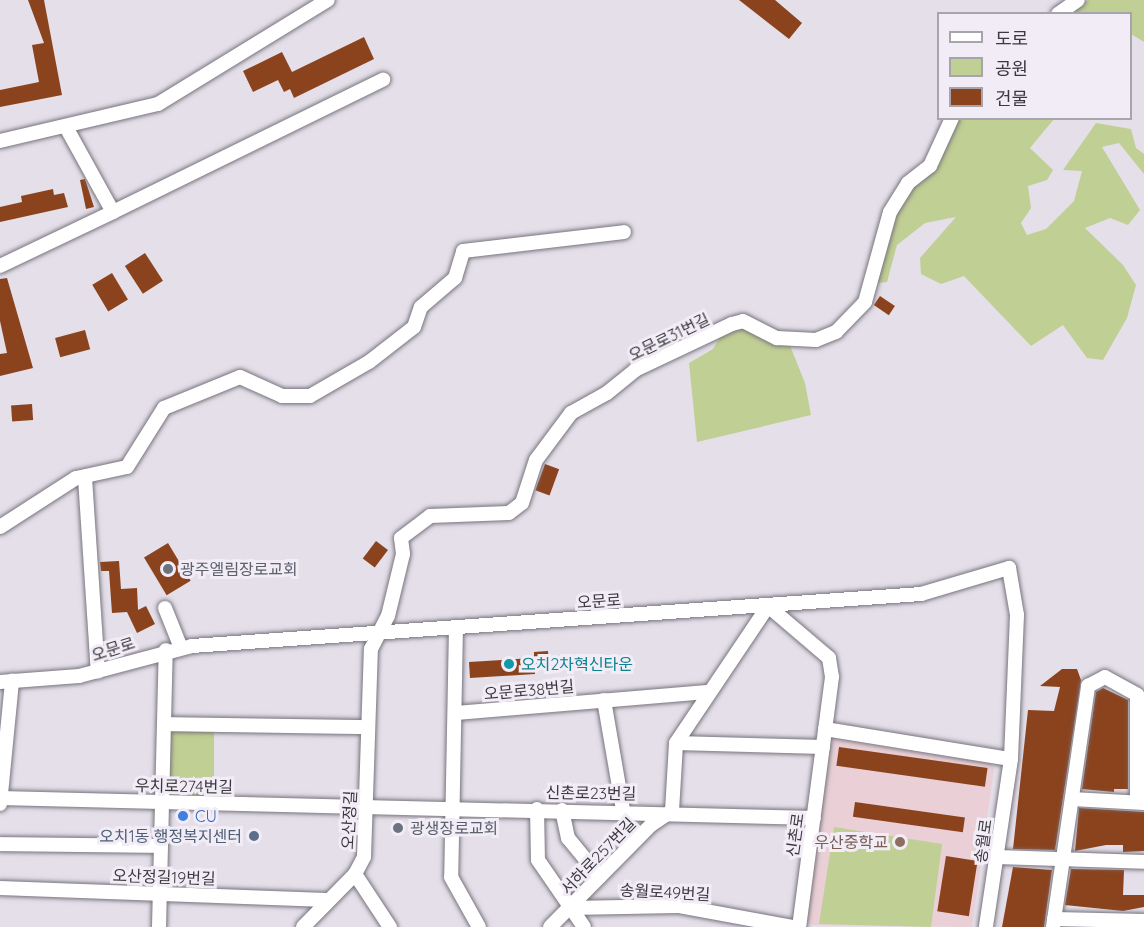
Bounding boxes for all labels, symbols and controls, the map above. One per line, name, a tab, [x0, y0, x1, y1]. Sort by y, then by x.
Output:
legend	[937, 12, 1132, 120]
text: 도로	[995, 27, 1028, 50]
text: 공원	[995, 57, 1028, 80]
text: 건물	[995, 87, 1028, 110]
street label: 오문로31번길	[625, 309, 713, 365]
place label: 광주엘림장로교회	[180, 559, 298, 579]
marker: 광주엘림장로교회	[161, 562, 175, 576]
street label: 오문로	[576, 590, 622, 612]
street label: 오문로	[89, 633, 137, 665]
place label: 오치2차혁신타운	[521, 654, 633, 674]
marker: 오치2차혁신타운	[502, 657, 516, 671]
street label: 오문로38번길	[483, 676, 575, 704]
street label: 우치로274번길	[135, 776, 233, 796]
street label: 신촌로23번길	[545, 783, 637, 803]
street label: 오산정길	[338, 790, 360, 850]
place label: CU	[195, 806, 217, 826]
marker: CU	[176, 809, 190, 823]
street label: 신촌로	[782, 812, 808, 858]
street label: 서하로257번길	[557, 814, 639, 898]
place label: 광생장로교회	[410, 818, 498, 838]
street label: 송월로	[970, 818, 996, 864]
marker: 광생장로교회	[391, 821, 405, 835]
place label: 오치1동 행정복지센터	[99, 826, 242, 846]
marker: 오치1동 행정복지센터	[247, 829, 261, 843]
place label: 우산중학교	[814, 832, 888, 852]
marker: 우산중학교	[893, 835, 907, 849]
street label: 오산정길19번길	[112, 866, 216, 888]
street label: 송월로49번길	[619, 880, 711, 904]

